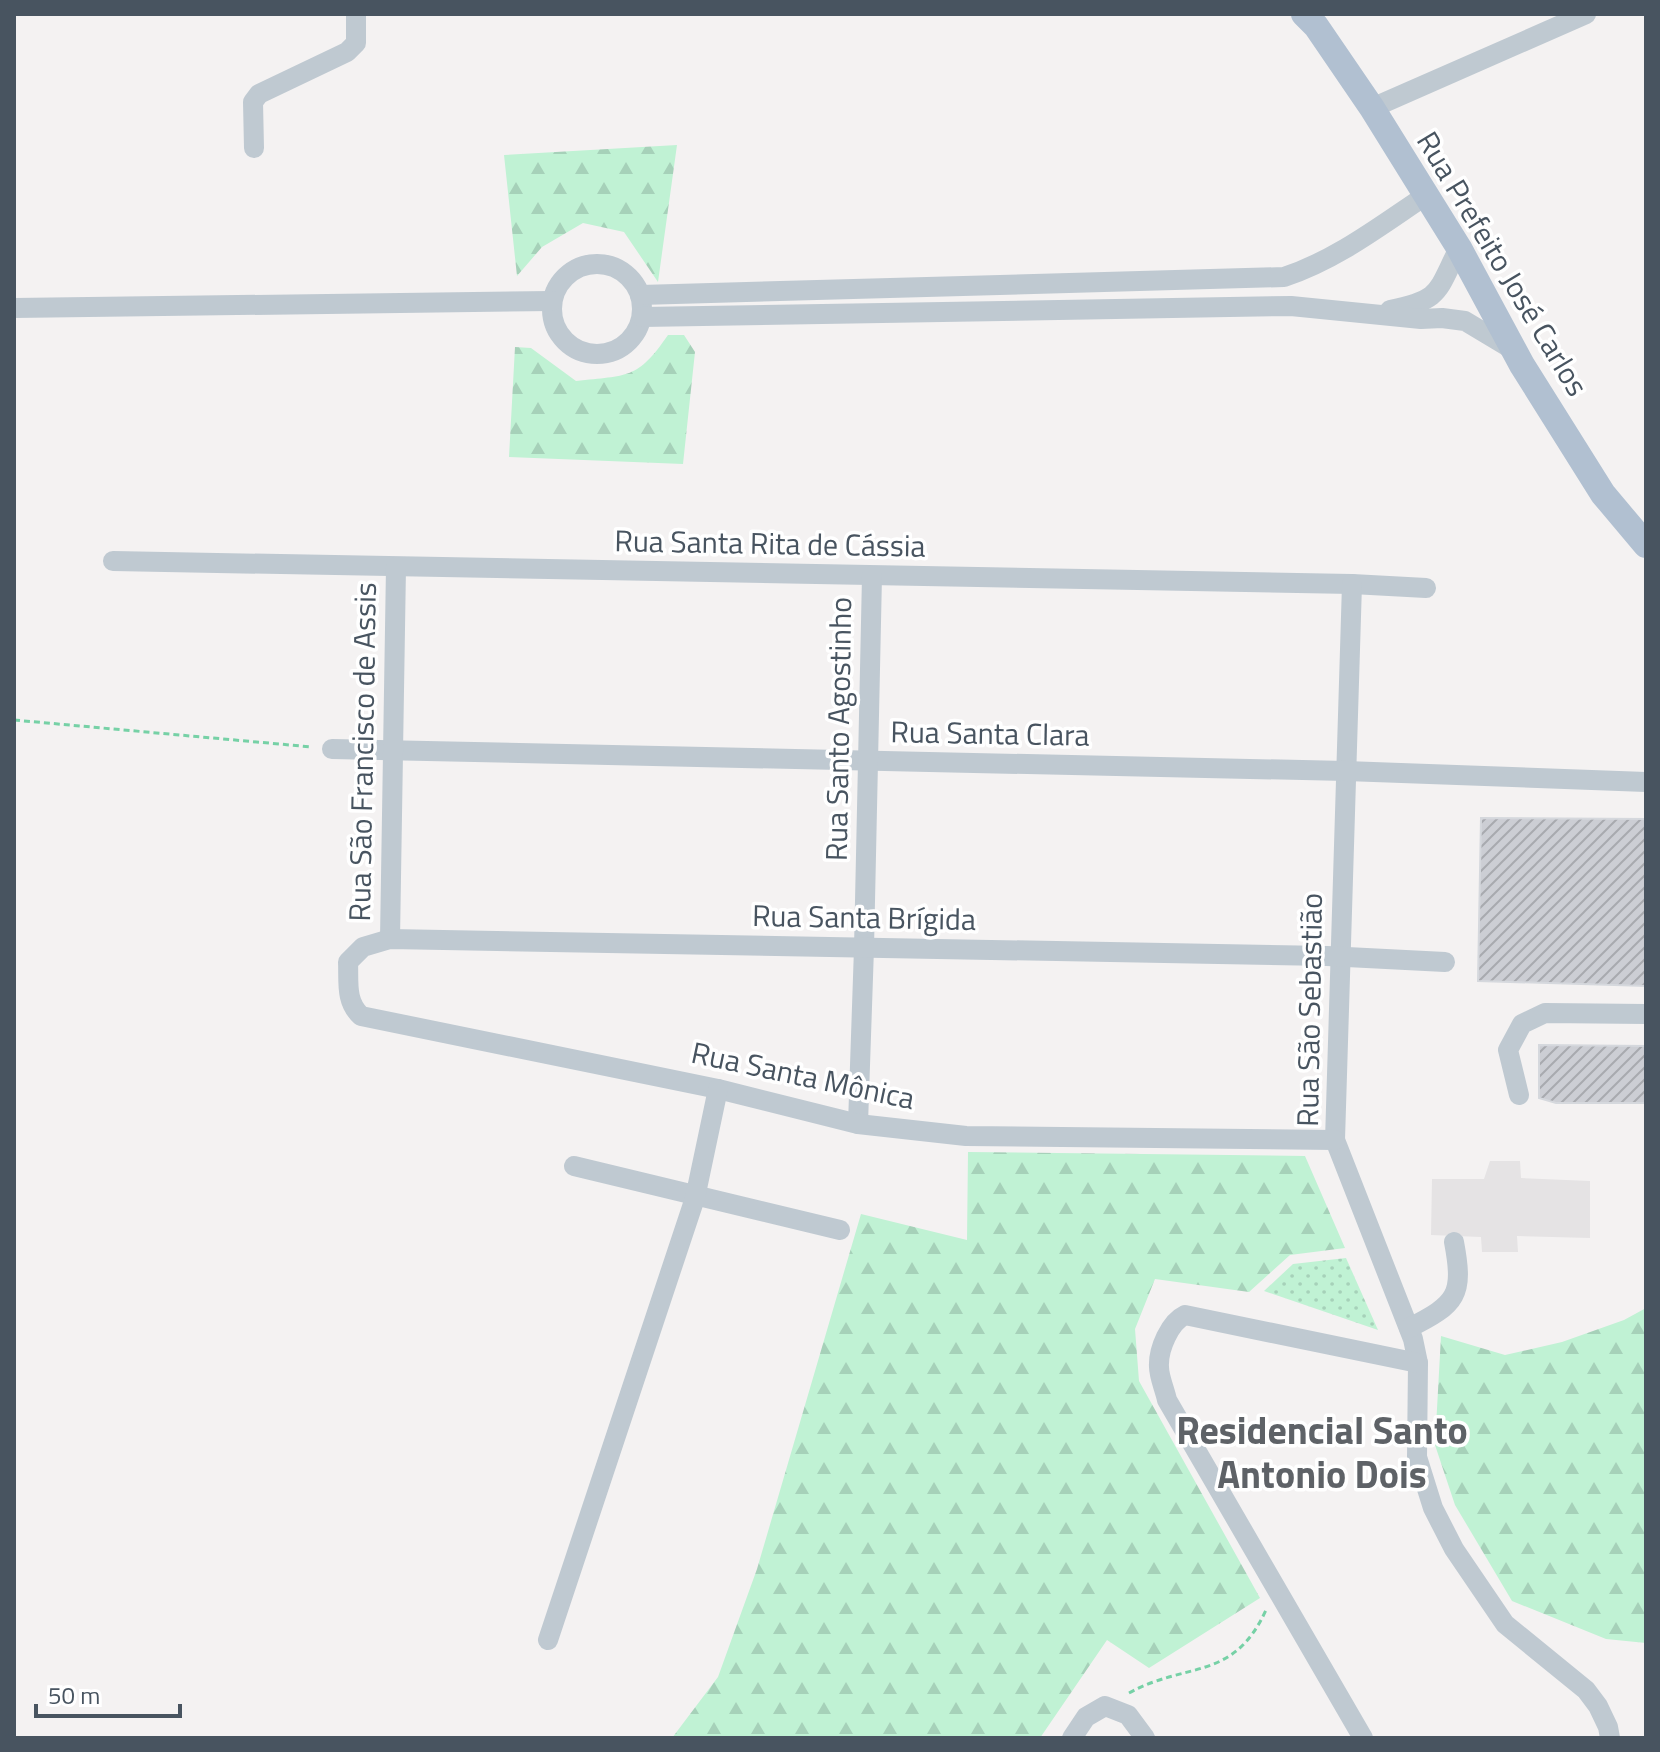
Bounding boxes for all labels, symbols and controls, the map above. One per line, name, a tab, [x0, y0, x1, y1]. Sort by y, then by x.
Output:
street label: Rua Prefeito José Carlos	[1405, 122, 1600, 405]
street label: Rua Santa Rita de Cássia	[614, 517, 926, 569]
street label: Rua São Francisco de Assis	[336, 582, 388, 922]
street label: Rua Santo Agostinho	[813, 596, 863, 861]
street label: Rua Santa Clara	[890, 708, 1090, 758]
street label: Rua Santa Brígida	[752, 892, 976, 942]
street label: Rua São Sebastião	[1284, 893, 1334, 1127]
street label: Rua Santa Mônica	[687, 1029, 919, 1121]
district label: Residencial Santo Antonio Dois	[1176, 1401, 1468, 1503]
scale bar	[36, 1668, 180, 1718]
text: 50 m	[48, 1677, 100, 1713]

